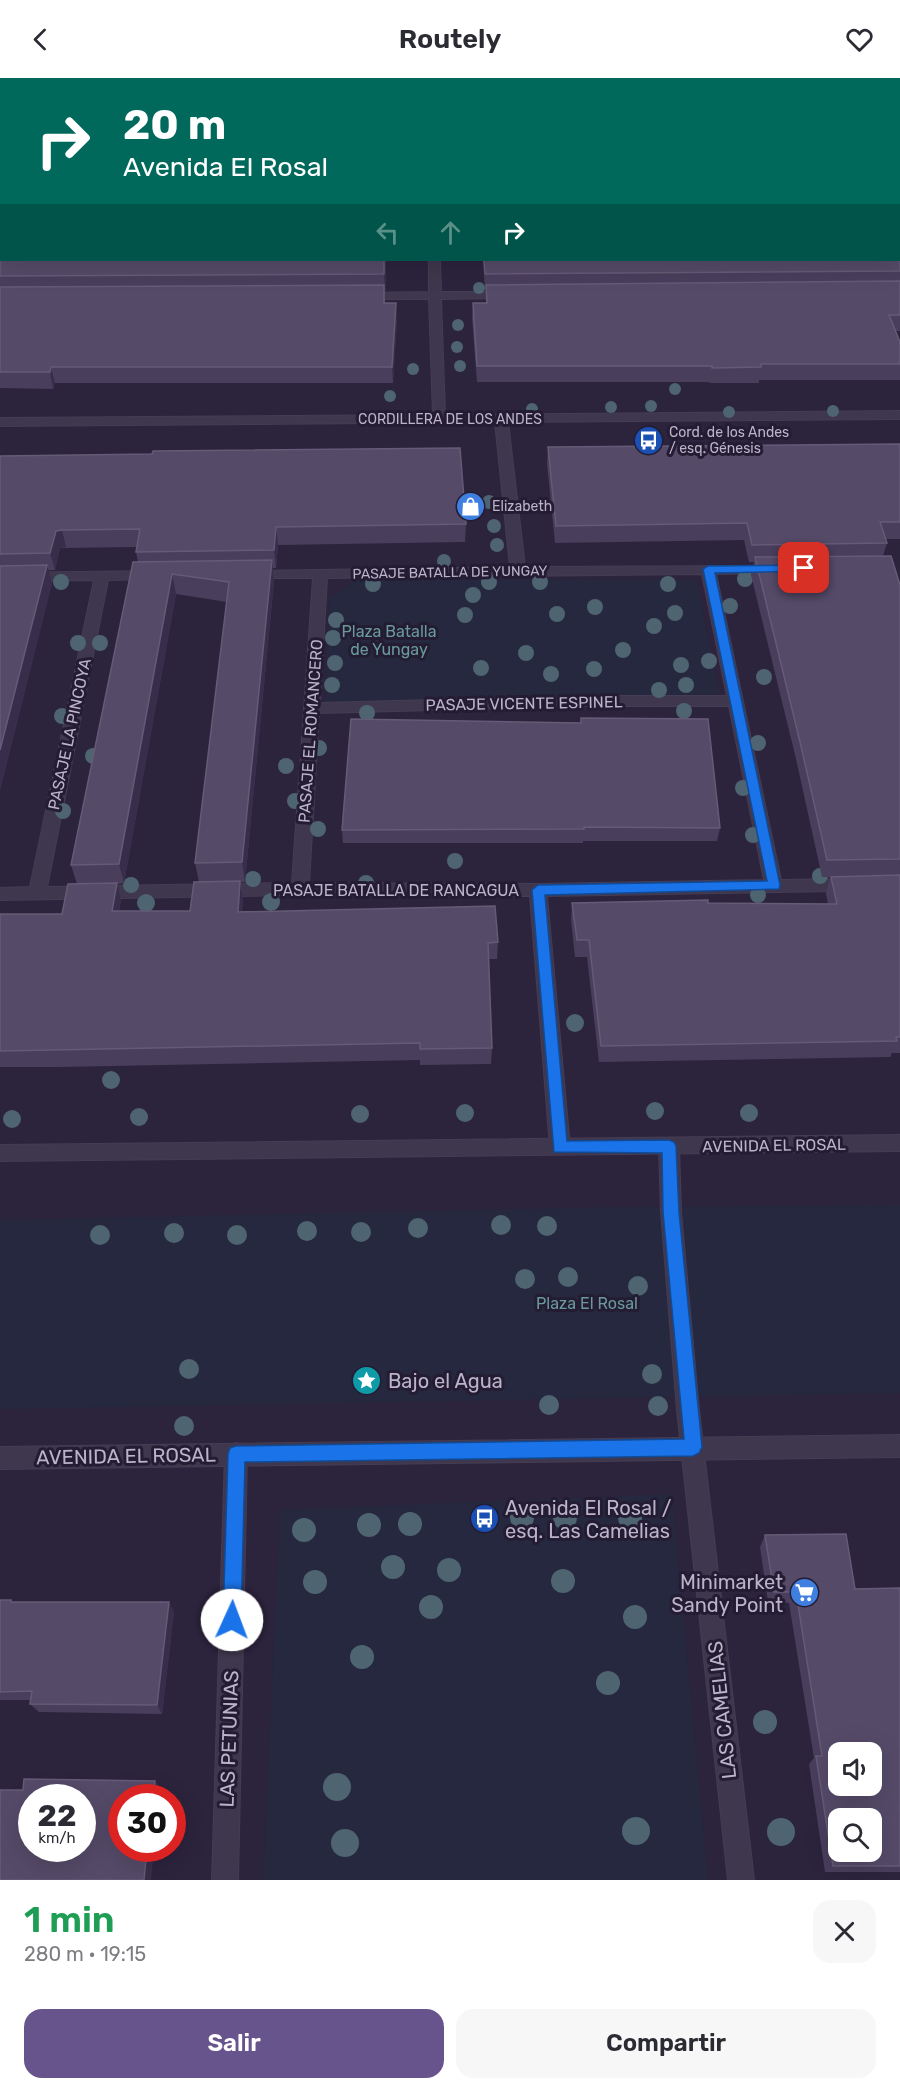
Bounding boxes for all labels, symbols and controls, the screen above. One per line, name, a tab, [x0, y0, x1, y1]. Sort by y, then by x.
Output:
icon: back	[24, 23, 57, 56]
text: Routely	[399, 23, 501, 55]
icon: heart	[843, 23, 876, 56]
text: 20 m	[123, 100, 226, 150]
icon: right	[24, 102, 102, 180]
text: Avenida El Rosal	[123, 151, 328, 183]
icon: left	[371, 216, 404, 249]
icon: ahead	[434, 216, 467, 249]
icon: right	[497, 216, 530, 249]
street label: CORDILLERA DE LOS ANDES	[358, 411, 542, 428]
bus stop icon: Cord. de los Andes / esq. Génesis	[632, 424, 664, 456]
place label: Cord. de los Andes / esq. Génesis	[669, 424, 789, 457]
shop icon: Elizabeth	[455, 490, 487, 522]
place label: Elizabeth	[492, 498, 552, 515]
pin	[778, 542, 829, 593]
icon: arrive	[787, 551, 820, 584]
street label: PASAJE BATALLA DE YUNGAY	[352, 562, 548, 583]
park label: Plaza Batalla de Yungay	[341, 622, 437, 659]
street label: PASAJE EL ROMANCERO	[295, 639, 326, 823]
street label: PASAJE LA PINCOYA	[44, 656, 95, 812]
street label: PASAJE VICENTE ESPINEL	[425, 692, 623, 715]
street label: PASAJE BATALLA DE RANCAGUA	[273, 881, 519, 900]
street label: AVENIDA EL ROSAL	[702, 1135, 846, 1156]
park label: Plaza El Rosal	[536, 1294, 638, 1313]
place icon: Bajo el Agua	[351, 1365, 383, 1397]
place label: Bajo el Agua	[388, 1369, 503, 1393]
street label: AVENIDA EL ROSAL	[36, 1442, 216, 1470]
place label: Avenida El Rosal / esq. Las Camelias	[505, 1496, 672, 1543]
bus stop icon: Avenida El Rosal / esq. Las Camelias	[468, 1503, 500, 1535]
place label: Minimarket Sandy Point	[671, 1570, 783, 1617]
supermarket icon: Minimarket Sandy Point	[788, 1577, 820, 1609]
position arrow	[200, 1588, 264, 1652]
street label: LAS CAMELIAS	[703, 1640, 741, 1780]
street label: LAS PETUNIAS	[215, 1670, 243, 1808]
map controls	[828, 1742, 882, 1862]
button: sound	[828, 1742, 882, 1796]
speed limit sign: 30	[108, 1784, 186, 1862]
text: 22	[38, 1798, 77, 1834]
button: search	[828, 1808, 882, 1862]
text: km/h	[38, 1829, 76, 1847]
text: 1 min	[24, 1898, 115, 1941]
button: close	[813, 1900, 876, 1963]
text: 280 m · 19:15	[24, 1942, 146, 1966]
button: Salir	[24, 2009, 444, 2078]
button: Compartir	[456, 2009, 876, 2078]

